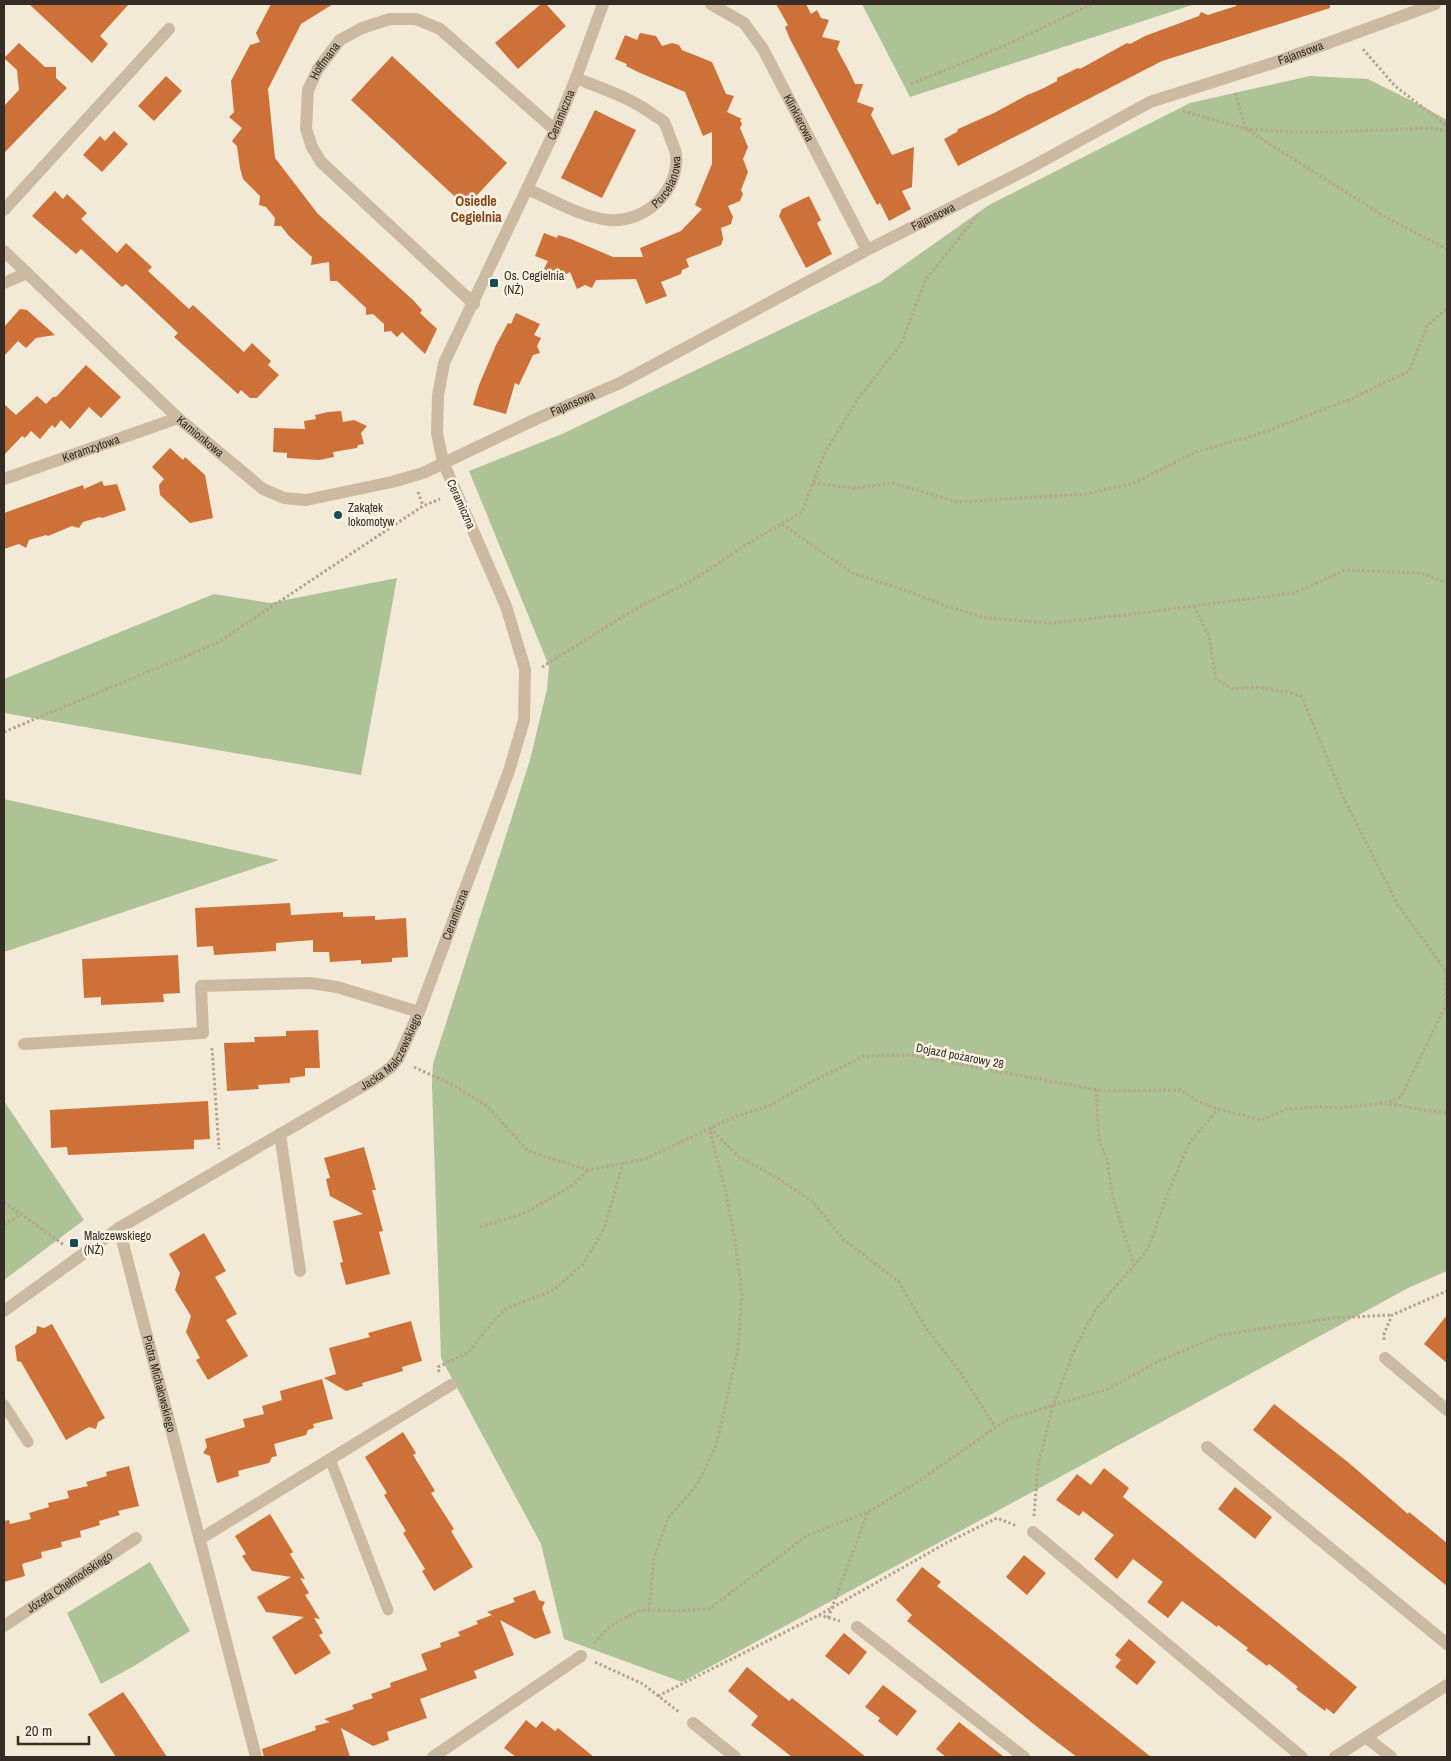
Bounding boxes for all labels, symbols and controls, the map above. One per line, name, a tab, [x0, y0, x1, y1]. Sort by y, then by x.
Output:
street label: Fajansowa	[1276, 37, 1326, 69]
street label: Hoffmana	[306, 38, 344, 82]
street label: Ceramiczna	[543, 87, 579, 143]
street label: Klinkierowa	[780, 91, 818, 145]
street label: Porcelanowa	[648, 155, 684, 212]
district label: Osiedle Cegielnia	[450, 192, 502, 226]
street label: Fajansowa	[908, 199, 958, 235]
place label: Os. Cegielnia (NŻ)	[504, 268, 565, 298]
marker: Os. Cegielnia (NŻ)	[488, 277, 500, 289]
street label: Fajansowa	[548, 386, 598, 420]
street label: Kamionkowa	[173, 412, 228, 461]
street label: Keramzytowa	[60, 431, 122, 466]
street label: Ceramiczna	[443, 477, 479, 532]
place label: Zakątek lokomotyw	[348, 500, 395, 530]
marker: Zakątek lokomotyw	[332, 509, 344, 521]
street label: Ceramiczna	[439, 887, 472, 942]
street label: Jacka Malczewskiego	[357, 1011, 425, 1094]
street label: Dojazd pożarowy 28	[915, 1040, 1005, 1072]
place label: Malczewskiego (NŻ)	[84, 1228, 151, 1258]
marker: Malczewskiego (NŻ)	[68, 1237, 80, 1249]
street label: Piotra Michałowskiego	[139, 1334, 180, 1434]
street label: Józefa Chełmońskiego	[24, 1548, 116, 1617]
scale bar	[18, 1714, 89, 1746]
text: 20 m	[25, 1720, 52, 1741]

